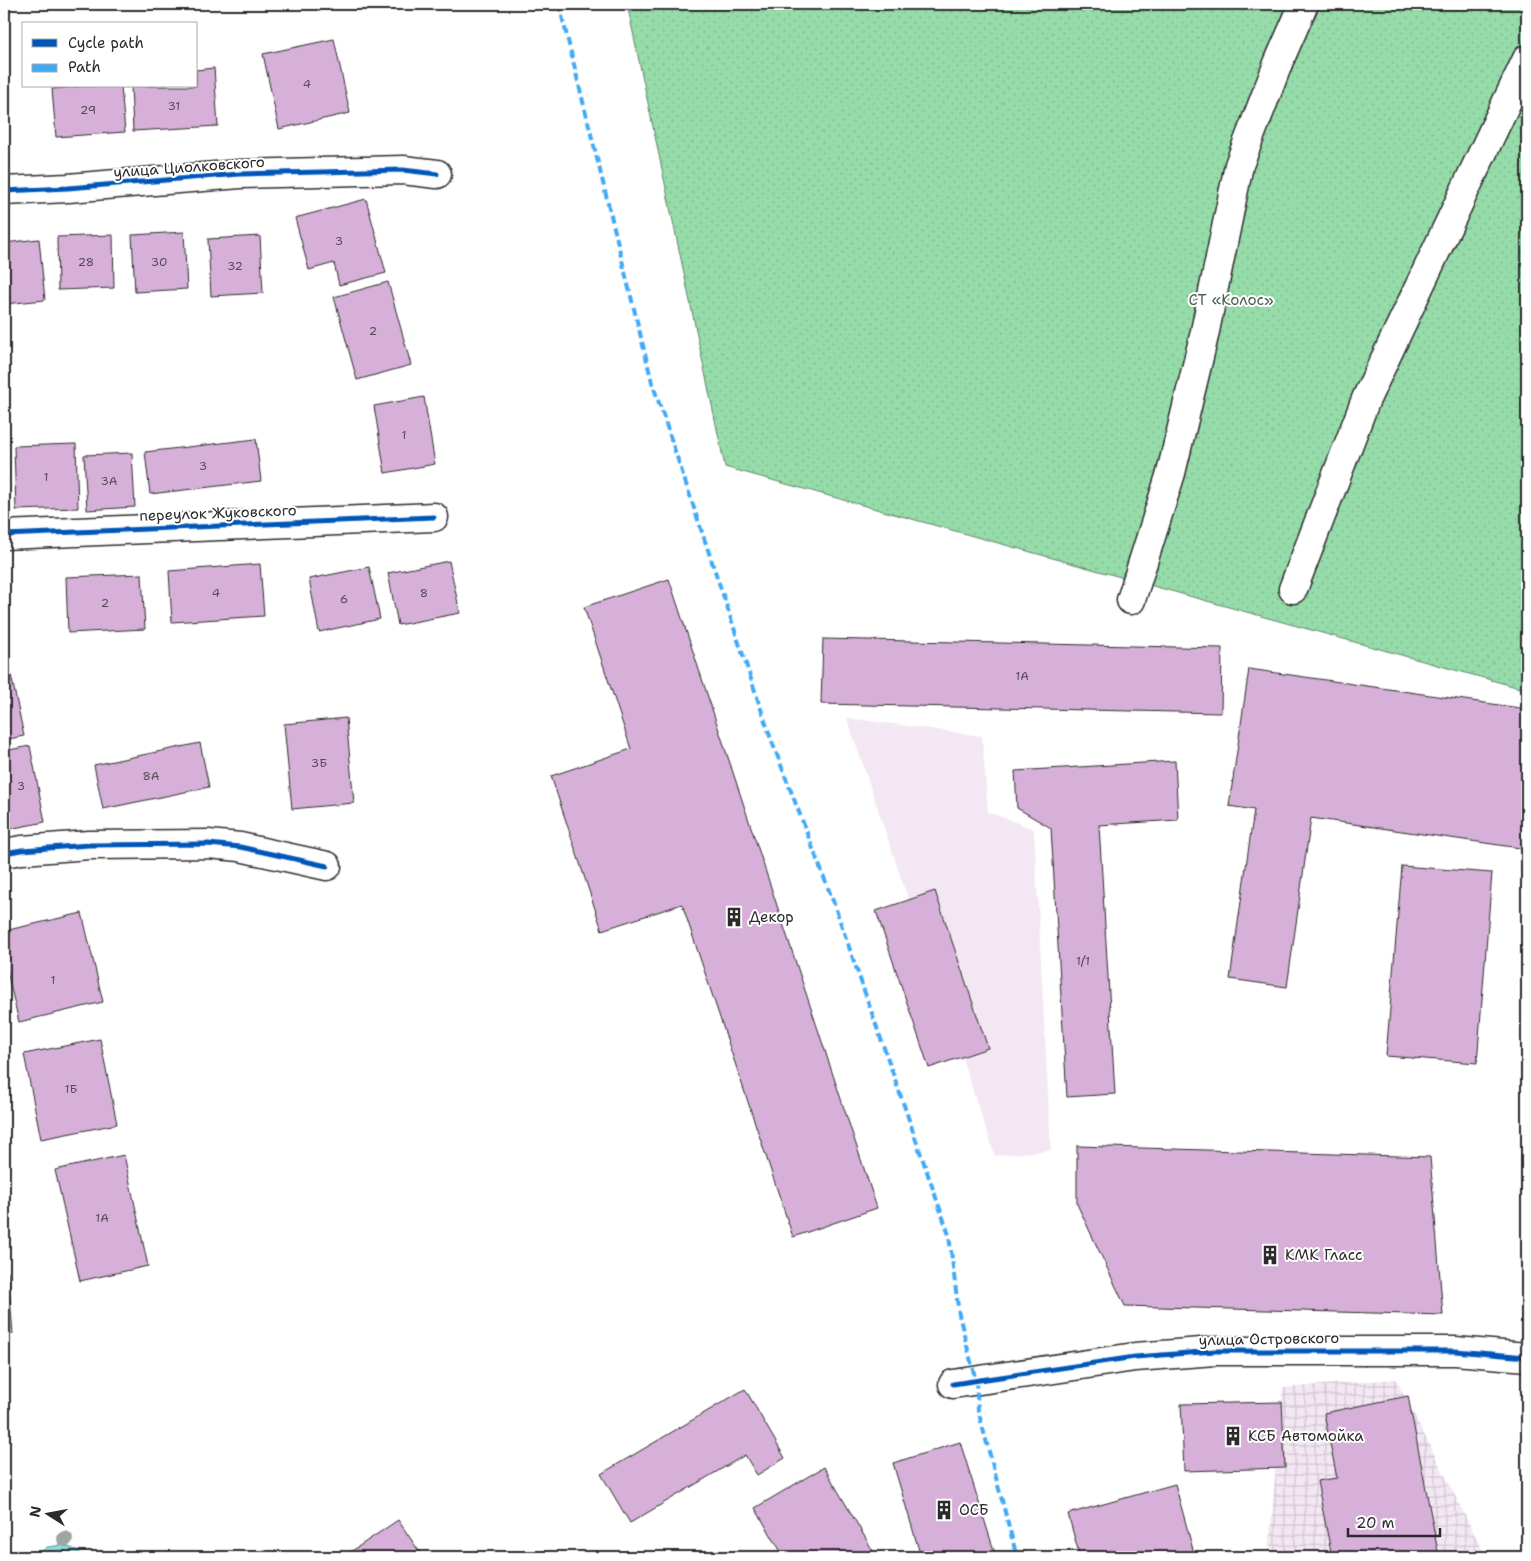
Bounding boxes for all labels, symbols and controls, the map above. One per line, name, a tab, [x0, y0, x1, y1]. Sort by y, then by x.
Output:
legend	[22, 22, 198, 88]
text: Cycle path	[68, 33, 144, 53]
text: Path	[68, 57, 101, 77]
house number: 4	[303, 76, 311, 92]
house number: 31	[168, 98, 180, 114]
house number: 29	[80, 102, 96, 118]
street label: улица Циолковского	[113, 152, 265, 182]
house number: 3	[335, 233, 343, 249]
house number: 28	[78, 254, 94, 270]
house number: 30	[151, 254, 167, 270]
house number: 32	[227, 258, 243, 274]
park label: СТ «Колос»	[1189, 290, 1273, 310]
house number: 2	[369, 323, 377, 339]
house number: 1	[401, 427, 407, 443]
house number: 3	[199, 458, 207, 474]
house number: 1	[43, 469, 49, 485]
house number: 3А	[100, 473, 118, 489]
street label: переулок Жуковского	[139, 500, 297, 526]
house number: 4	[212, 585, 220, 601]
house number: 8	[420, 585, 428, 601]
house number: 6	[340, 591, 348, 607]
house number: 2	[101, 595, 109, 611]
house number: 1А	[1015, 668, 1029, 684]
house number: 3Б	[311, 755, 327, 771]
house number: 8А	[142, 768, 160, 784]
house number: 3	[17, 778, 25, 794]
building icon: Декор	[723, 906, 745, 928]
place label: Декор	[749, 907, 794, 927]
house number: 1/1	[1076, 953, 1090, 969]
house number: 1	[50, 972, 56, 988]
house number: 1Б	[65, 1081, 78, 1097]
house number: 1А	[95, 1210, 109, 1226]
building icon: КМК Гласс	[1259, 1244, 1281, 1266]
place label: КМК Гласс	[1285, 1245, 1362, 1265]
street label: улица Островского	[1199, 1328, 1339, 1350]
building icon: КСБ Автомойка	[1222, 1425, 1244, 1447]
place label: КСБ Автомойка	[1248, 1426, 1364, 1446]
north arrow	[22, 1488, 72, 1538]
building icon: ОСБ	[933, 1499, 955, 1521]
place label: ОСБ	[959, 1500, 989, 1520]
text: N	[25, 1504, 45, 1519]
scale bar	[1348, 1506, 1441, 1538]
text: 20 m	[1356, 1513, 1395, 1533]

